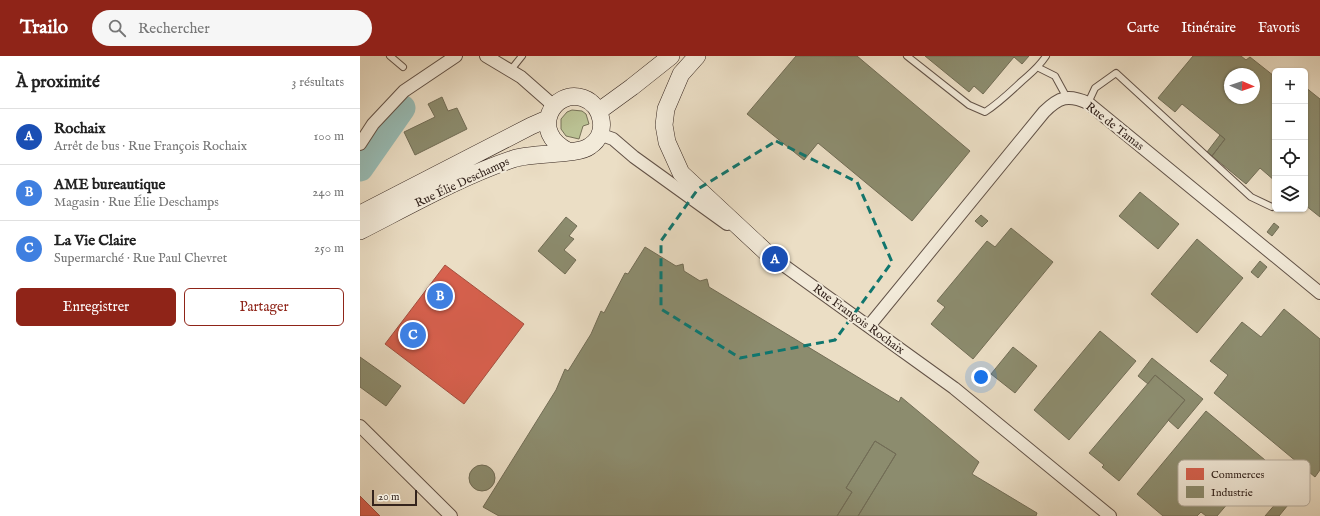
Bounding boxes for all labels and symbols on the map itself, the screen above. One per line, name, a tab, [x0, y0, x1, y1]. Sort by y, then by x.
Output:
north arrow	[1224, 68, 1260, 104]
street label: Rue de Tamas	[1083, 99, 1147, 154]
street label: Rue Élie Deschamps	[412, 153, 512, 212]
pin: A	[762, 244, 788, 274]
pin: B	[427, 281, 453, 311]
street label: Rue François Rochaix	[810, 281, 908, 358]
pin: C	[400, 320, 426, 350]
your location	[971, 367, 991, 387]
legend	[1178, 460, 1310, 506]
text: Commerces	[1211, 468, 1265, 482]
text: Industrie	[1211, 486, 1253, 500]
scale bar	[372, 488, 417, 507]

